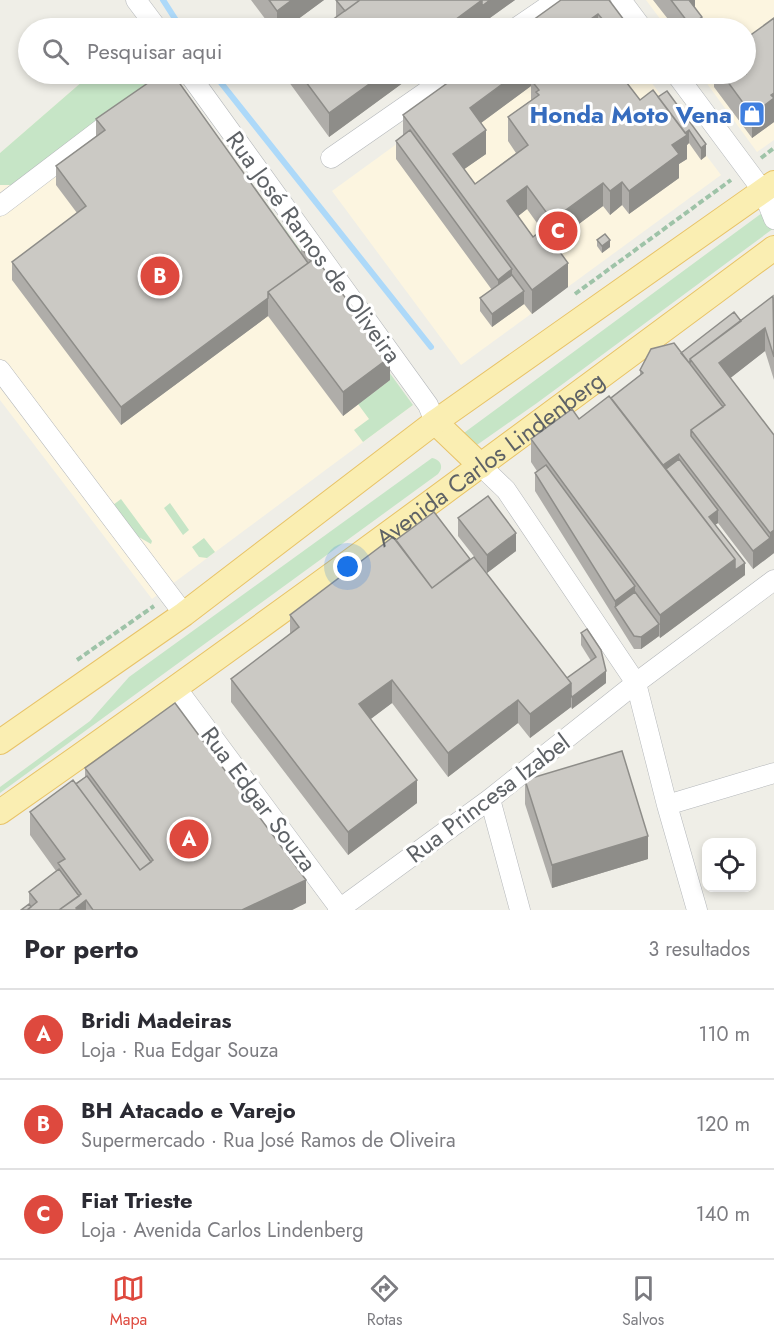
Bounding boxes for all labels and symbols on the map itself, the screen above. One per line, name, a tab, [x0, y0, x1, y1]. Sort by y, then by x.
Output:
place label: Honda Moto Vena	[529, 97, 732, 132]
shop icon: Honda Moto Vena	[737, 99, 767, 129]
street label: Rua José Ramos de Oliveira	[218, 124, 410, 370]
pin: C	[538, 208, 578, 254]
pin: B	[140, 254, 180, 298]
street label: Avenida Carlos Lindenberg	[368, 362, 611, 555]
your location	[333, 552, 362, 581]
street label: Rua Edgar Souza	[193, 719, 325, 879]
street label: Rua Princesa Izabel	[399, 725, 577, 871]
pin: A	[170, 816, 208, 862]

